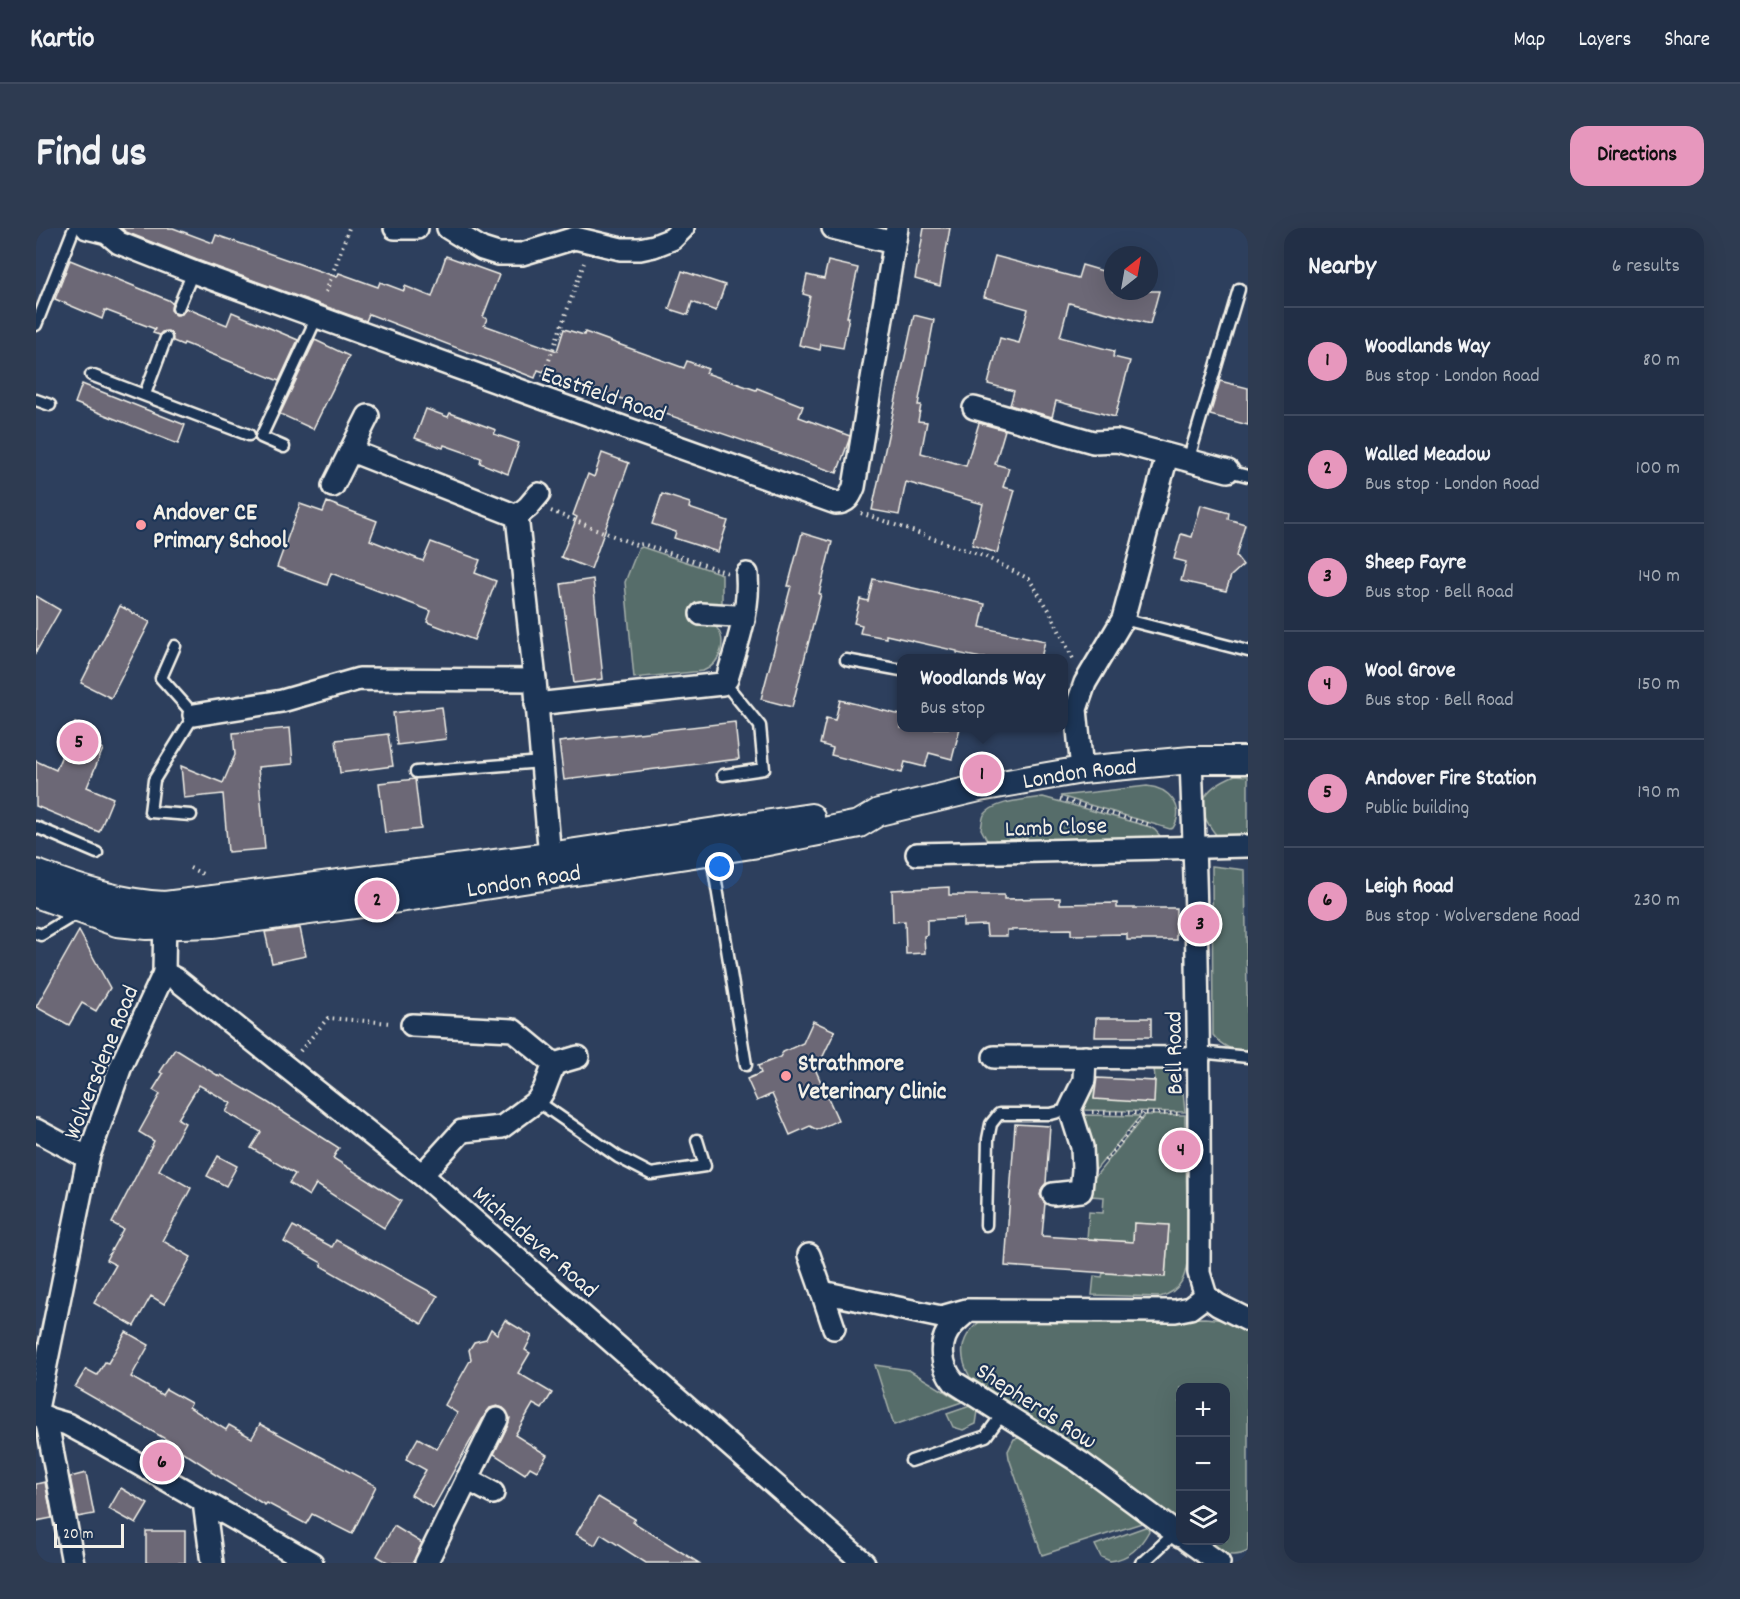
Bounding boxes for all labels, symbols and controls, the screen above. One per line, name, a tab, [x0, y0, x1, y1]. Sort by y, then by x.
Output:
text: Kartio	[30, 21, 94, 61]
text: Map	[1514, 26, 1545, 56]
text: Layers	[1578, 26, 1631, 56]
text: Share	[1664, 26, 1710, 56]
text: Find us	[36, 126, 147, 186]
button: Directions	[1570, 126, 1704, 186]
north arrow	[1104, 246, 1158, 300]
text: Nearby	[1308, 249, 1376, 286]
text: 6 results	[1612, 253, 1680, 281]
text: Woodlands Way	[1365, 332, 1490, 363]
text: 1	[1325, 347, 1330, 375]
text: 80 m	[1643, 347, 1680, 375]
street label: Eastfield Road	[536, 359, 670, 433]
text: Bus stop · London Road	[1365, 363, 1540, 391]
text: Walled Meadow	[1365, 440, 1491, 471]
text: 2	[1323, 455, 1332, 483]
text: 100 m	[1636, 455, 1680, 483]
text: Bus stop · London Road	[1365, 471, 1540, 499]
place label: Andover CE Primary School	[153, 497, 288, 559]
marker: Andover CE Primary School	[134, 518, 148, 532]
text: Sheep Fayre	[1365, 548, 1466, 579]
text: 3	[1323, 563, 1332, 591]
text: 140 m	[1638, 563, 1680, 591]
text: Bus stop · Bell Road	[1365, 579, 1514, 607]
popup	[897, 654, 1068, 732]
text: Wool Grove	[1365, 656, 1455, 687]
text: Woodlands Way	[920, 664, 1045, 695]
text: 4	[1323, 671, 1332, 699]
text: 150 m	[1637, 671, 1680, 699]
text: Bus stop · Bell Road	[1365, 687, 1514, 715]
text: Bus stop	[920, 695, 985, 723]
pin: 5	[60, 720, 99, 764]
street label: London Road	[1020, 751, 1138, 800]
pin: 1	[962, 752, 1002, 796]
text: Andover Fire Station	[1365, 764, 1536, 795]
text: 5	[1323, 779, 1332, 807]
text: 190 m	[1637, 779, 1680, 807]
text: Public building	[1365, 795, 1469, 823]
street label: Lamb Close	[1004, 810, 1108, 848]
your location	[705, 852, 734, 881]
street label: London Road	[465, 857, 584, 908]
text: Leigh Road	[1365, 872, 1454, 903]
pin: 2	[358, 878, 396, 922]
text: 6	[1323, 887, 1332, 915]
text: 230 m	[1633, 887, 1680, 915]
pin: 3	[1180, 902, 1220, 946]
text: Bus stop · Wolversdene Road	[1365, 903, 1580, 931]
street label: Wolversdene Road	[56, 981, 149, 1145]
street label: Bell Road	[1158, 1011, 1194, 1095]
place label: Strathmore Veterinary Clinic	[798, 1048, 947, 1110]
marker: Strathmore Veterinary Clinic	[779, 1069, 793, 1083]
pin: 4	[1162, 1128, 1200, 1172]
street label: Micheldever Road	[464, 1179, 604, 1308]
street label: Shepherds Row	[968, 1356, 1103, 1459]
map controls	[1176, 1383, 1230, 1545]
button: +	[1176, 1383, 1230, 1437]
button: −	[1176, 1437, 1230, 1491]
pin: 6	[142, 1440, 182, 1484]
button: layers	[1176, 1491, 1230, 1545]
scale bar	[54, 1521, 124, 1548]
text: 20 m	[63, 1523, 93, 1546]

